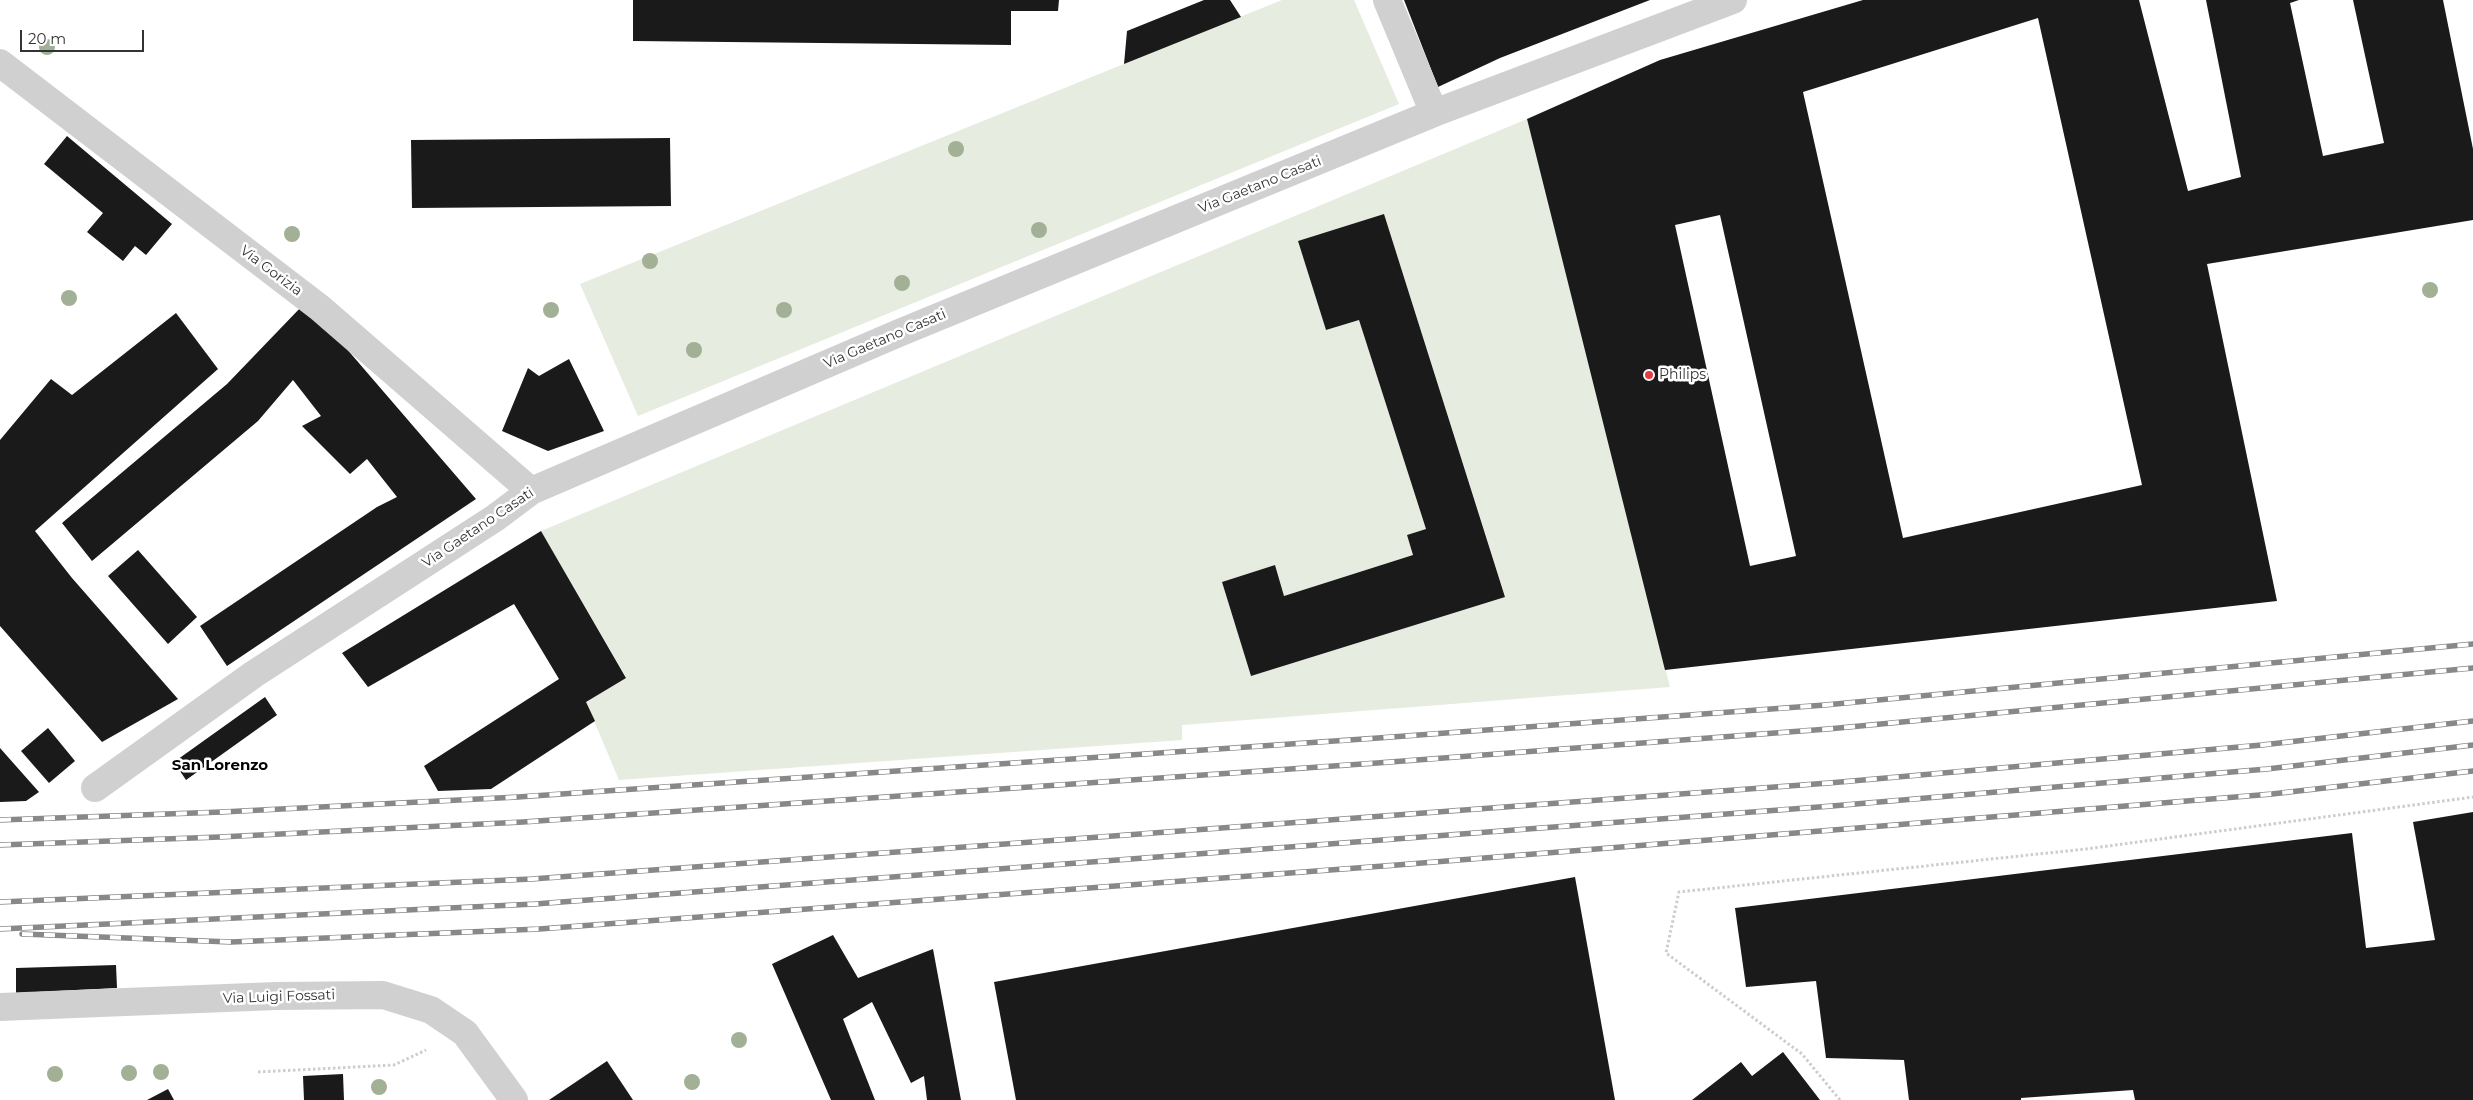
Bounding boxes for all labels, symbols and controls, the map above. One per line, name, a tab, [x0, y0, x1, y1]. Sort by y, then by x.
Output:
scale bar	[22, 20, 146, 52]
text: 20 m	[28, 29, 66, 48]
street label: Via Gaetano Casati	[1196, 153, 1324, 217]
street label: Via Gorizia	[237, 242, 305, 300]
street label: Via Gaetano Casati	[821, 306, 949, 372]
place label: Philips	[1659, 367, 1706, 383]
marker: Philips	[1643, 369, 1655, 381]
street label: Via Gaetano Casati	[419, 484, 537, 572]
district label: San Lorenzo	[172, 757, 268, 775]
street label: Via Luigi Fossati	[223, 987, 335, 1007]

